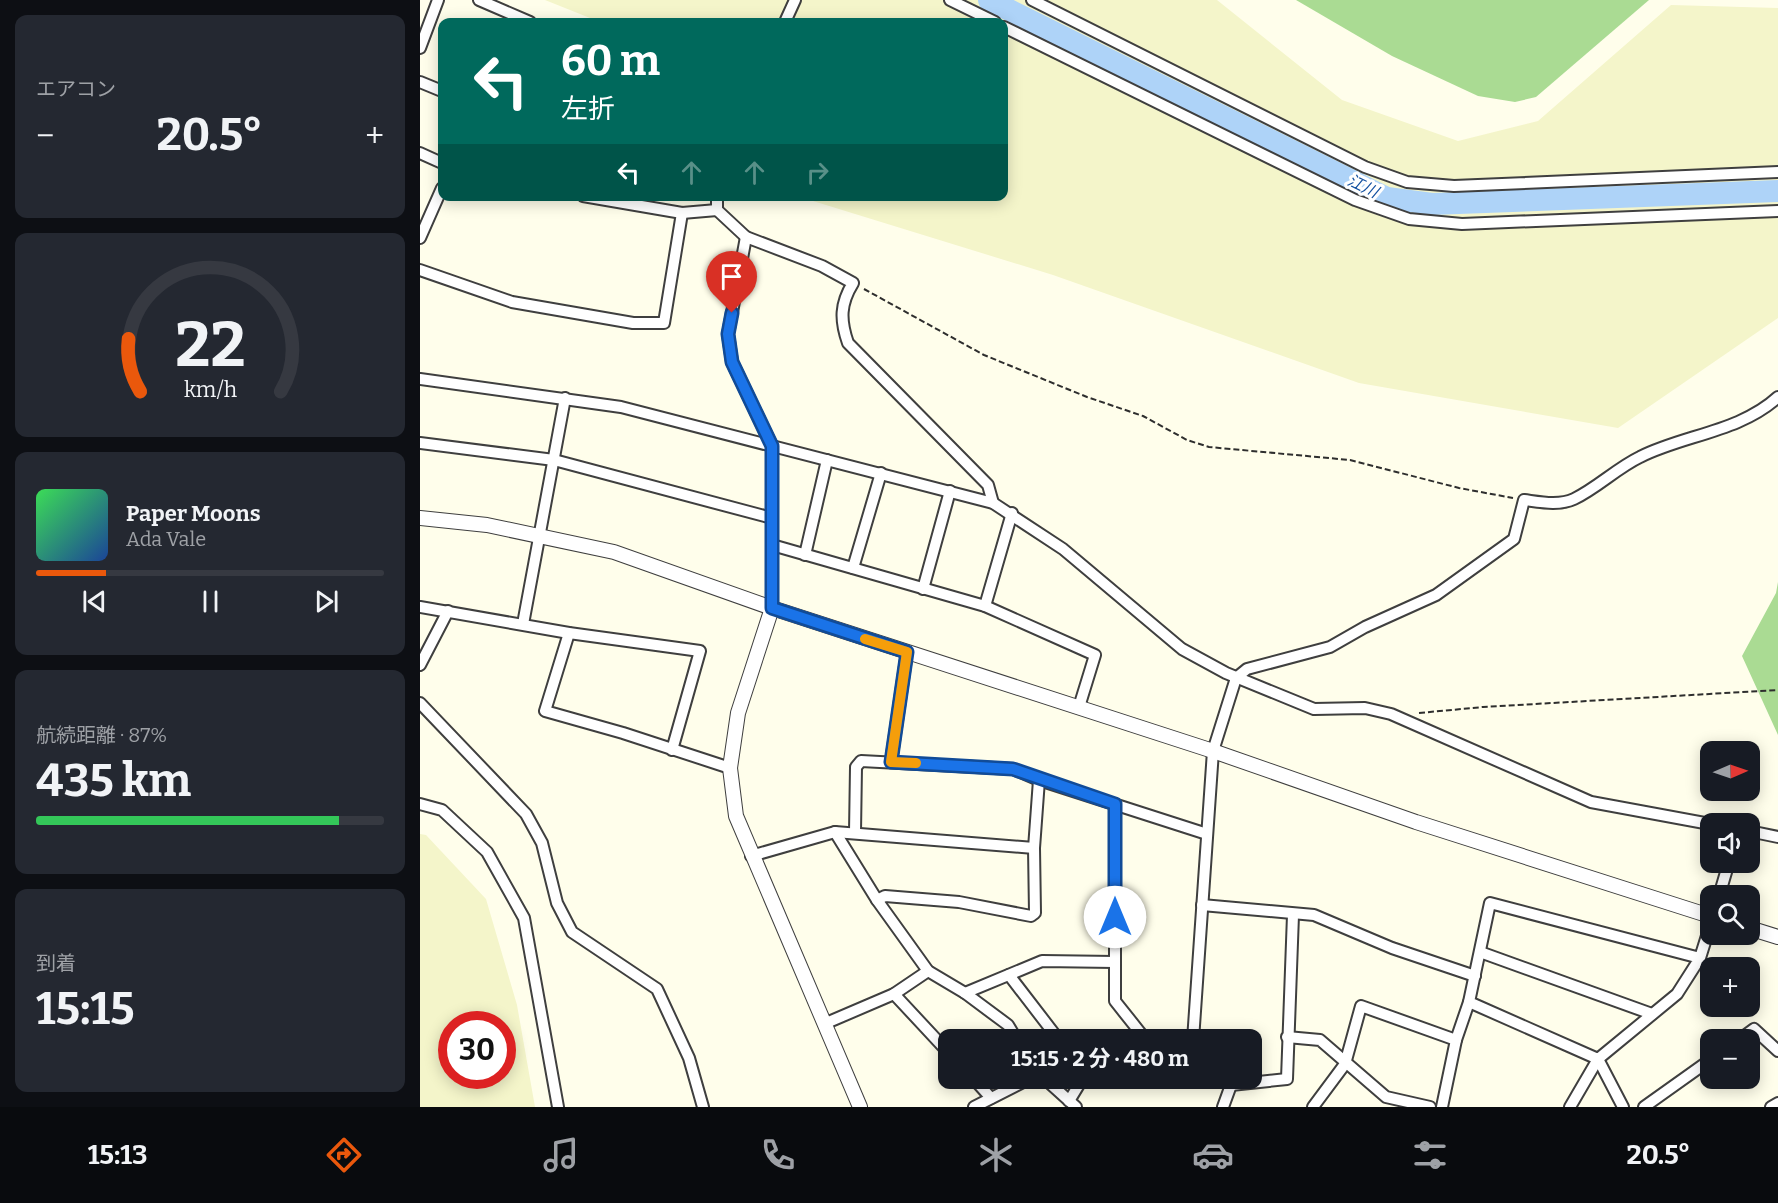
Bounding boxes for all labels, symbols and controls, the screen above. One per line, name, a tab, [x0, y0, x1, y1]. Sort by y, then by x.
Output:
text: 60 m	[561, 36, 660, 86]
icon: left	[462, 42, 540, 120]
text: エアコン	[36, 77, 116, 101]
text: 左折	[561, 93, 615, 125]
text: 20.5°	[157, 108, 263, 162]
text: −	[36, 116, 54, 156]
text: +	[365, 116, 384, 156]
icon: left	[612, 156, 645, 189]
icon: ahead	[675, 156, 708, 189]
icon: ahead	[738, 156, 771, 189]
icon: right	[801, 156, 834, 189]
water label: 江川	[1344, 170, 1383, 202]
pin	[706, 251, 757, 313]
icon: arrive	[715, 260, 748, 293]
text: 22	[175, 308, 245, 383]
text: km/h	[183, 378, 237, 404]
text: Paper Moons	[126, 500, 261, 527]
text: Ada Vale	[126, 527, 206, 551]
icon: previous	[78, 585, 111, 618]
icon: pause	[194, 585, 227, 618]
icon: next	[310, 585, 343, 618]
text: 航続距離 · 87%	[36, 723, 167, 747]
north arrow	[1700, 741, 1760, 801]
map controls	[1700, 741, 1760, 1089]
text: 435 km	[36, 754, 191, 808]
button: sound	[1700, 813, 1760, 873]
position arrow	[1083, 885, 1147, 949]
button: search	[1700, 885, 1760, 945]
text: 到着	[36, 951, 76, 975]
button: +	[1700, 957, 1760, 1017]
text: 15:15	[36, 982, 135, 1036]
speed limit sign: 30	[438, 1011, 516, 1089]
button: −	[1700, 1029, 1760, 1089]
text: 15:15 · 2 分 · 480 m	[1011, 1045, 1189, 1072]
icon: directions	[323, 1134, 365, 1176]
icon: music	[540, 1134, 582, 1176]
icon: phone	[757, 1134, 799, 1176]
icon: climate	[975, 1134, 1017, 1176]
icon: car	[1192, 1134, 1234, 1176]
icon: filters	[1409, 1134, 1451, 1176]
text: 15:13	[88, 1139, 148, 1171]
text: 20.5°	[1627, 1139, 1690, 1171]

